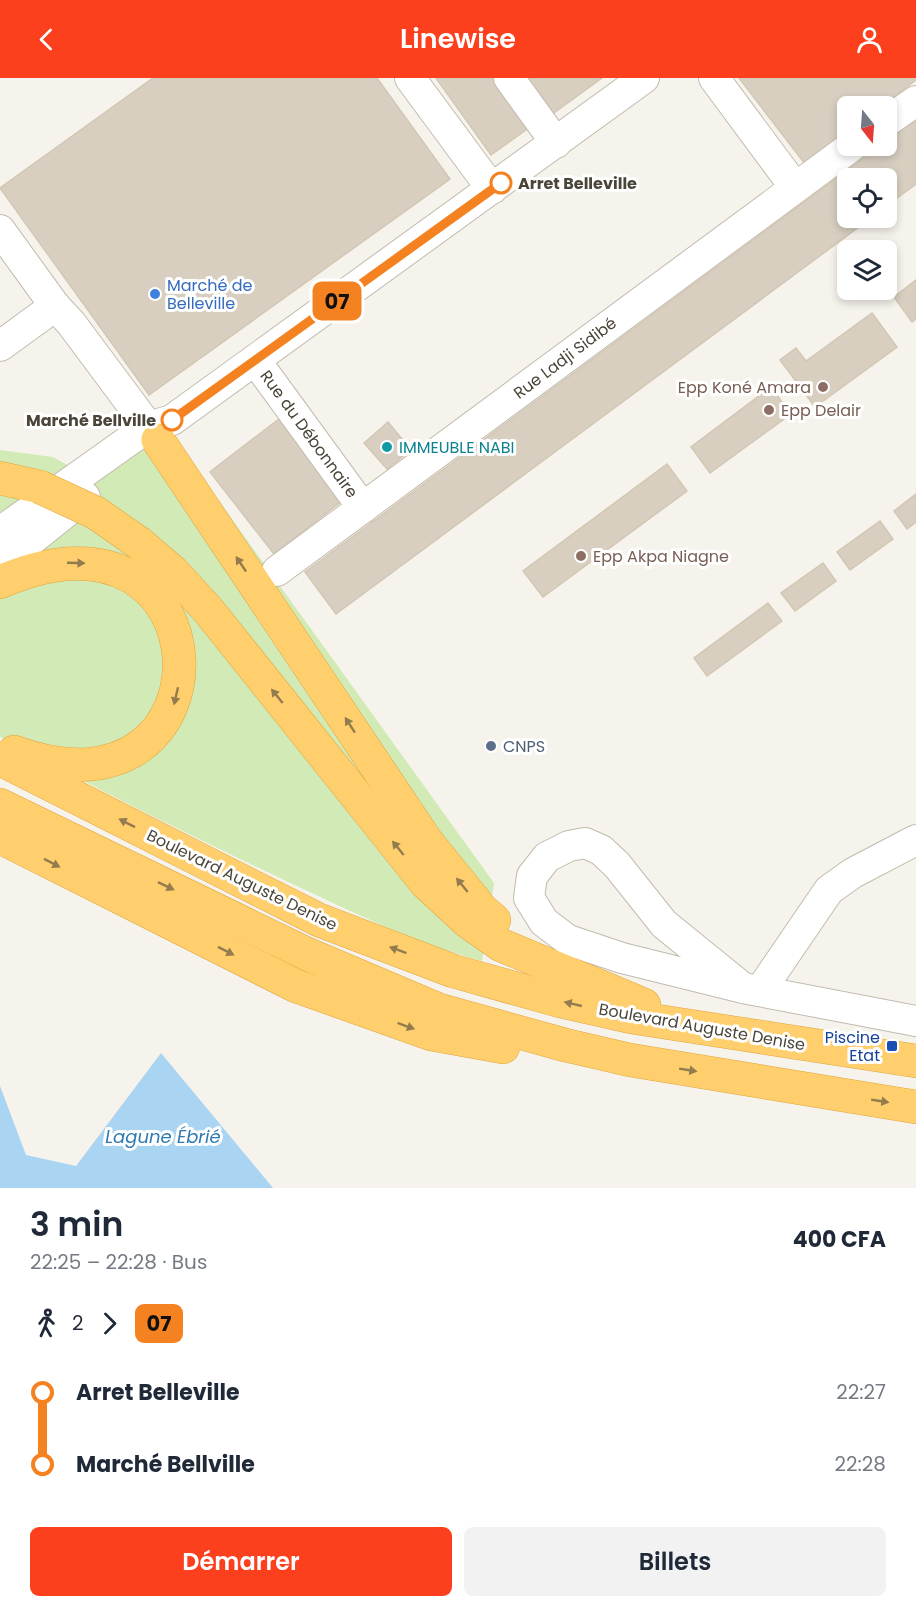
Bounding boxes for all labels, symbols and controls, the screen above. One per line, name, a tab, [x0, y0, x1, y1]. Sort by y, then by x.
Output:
text: Linewise	[400, 20, 516, 57]
icon: back	[30, 23, 63, 56]
icon: person	[853, 23, 886, 56]
north arrow	[837, 96, 897, 156]
map controls	[837, 96, 897, 300]
button: locate	[837, 168, 897, 228]
marker: Arret Belleville	[490, 172, 512, 194]
place label: Arret Belleville	[518, 172, 637, 195]
button: layers	[837, 240, 897, 300]
place label: Marché de Belleville	[167, 274, 253, 315]
line badge: 07	[310, 282, 364, 320]
marker: Marché de Belleville	[148, 287, 162, 301]
text: 07	[325, 287, 349, 316]
street label: Rue Ladji Sidibé	[509, 312, 621, 404]
street label: Rue du Débonnaire	[255, 365, 363, 503]
place label: Epp Koné Amara	[678, 376, 811, 399]
marker: Epp Koné Amara	[816, 380, 830, 394]
place label: Epp Delair	[781, 399, 861, 422]
marker: Epp Delair	[762, 403, 776, 417]
place label: Marché Bellville	[26, 409, 156, 432]
marker: Marché Bellville	[161, 409, 183, 431]
place label: IMMEUBLE NABI	[399, 436, 514, 459]
marker: IMMEUBLE NABI	[380, 440, 394, 454]
place label: Epp Akpa Niagne	[593, 545, 729, 568]
marker: Epp Akpa Niagne	[574, 549, 588, 563]
one-way arrow	[235, 556, 246, 572]
one-way arrow	[67, 558, 86, 568]
one-way arrow	[170, 687, 180, 705]
one-way arrow	[271, 688, 283, 703]
one-way arrow	[345, 717, 356, 733]
place label: CNPS	[503, 735, 545, 758]
marker: CNPS	[484, 739, 498, 753]
one-way arrow	[118, 819, 136, 829]
street label: Boulevard Auguste Denise	[143, 824, 341, 936]
one-way arrow	[392, 840, 405, 856]
one-way arrow	[44, 859, 61, 868]
one-way arrow	[456, 878, 469, 893]
one-way arrow	[157, 880, 175, 890]
one-way arrow	[389, 945, 407, 955]
one-way arrow	[218, 946, 235, 956]
one-way arrow	[564, 998, 582, 1008]
street label: Boulevard Auguste Denise	[597, 998, 807, 1056]
one-way arrow	[397, 1021, 415, 1031]
place label: Piscine Etat	[825, 1026, 880, 1067]
marker: Piscine Etat	[885, 1039, 899, 1053]
one-way arrow	[679, 1065, 698, 1074]
one-way arrow	[871, 1097, 890, 1106]
water label: Lagune Ébrié	[105, 1124, 221, 1149]
text: 3 min	[30, 1201, 123, 1248]
text: 400 CFA	[793, 1224, 886, 1255]
text: 22:25 – 22:28 · Bus	[30, 1248, 207, 1276]
icon: walk	[30, 1307, 63, 1340]
icon: forward	[93, 1307, 126, 1340]
text: 2	[72, 1309, 84, 1337]
text: 07	[147, 1309, 171, 1338]
text: Arret Belleville	[76, 1377, 240, 1408]
text: 22:27	[836, 1378, 886, 1406]
text: Marché Bellville	[76, 1449, 255, 1480]
text: 22:28	[835, 1450, 886, 1478]
button: Démarrer	[30, 1527, 452, 1596]
button: Billets	[464, 1527, 886, 1596]

